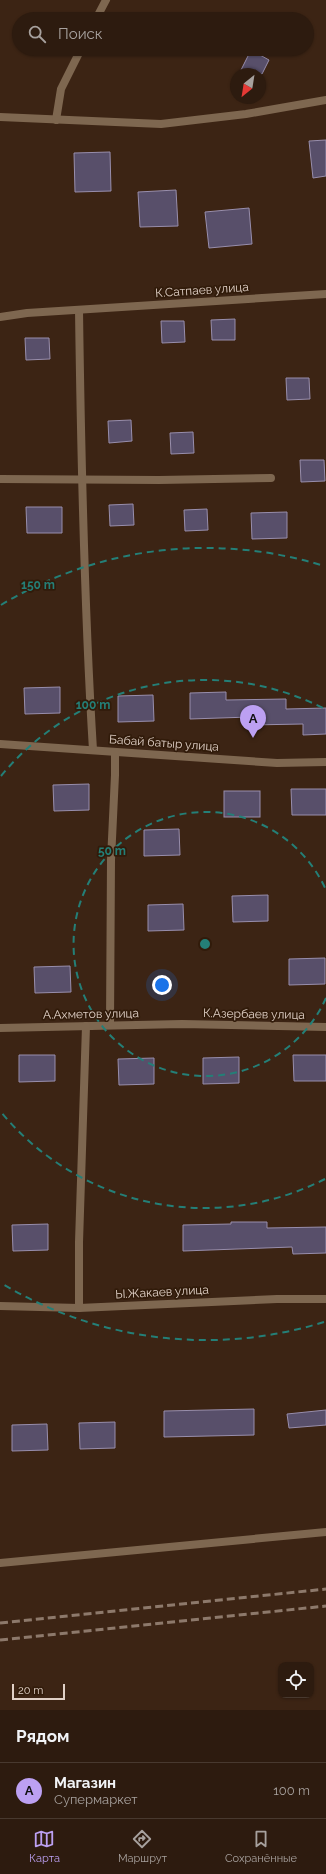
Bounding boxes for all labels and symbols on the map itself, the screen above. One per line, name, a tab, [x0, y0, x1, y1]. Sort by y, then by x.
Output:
north arrow	[230, 68, 266, 104]
street label: К.Сатпаев улица	[155, 280, 249, 300]
text: 150 m	[21, 578, 55, 592]
text: 100 m	[76, 698, 110, 712]
pin: A	[240, 705, 266, 738]
street label: Бабай батыр улица	[109, 732, 219, 754]
text: 50 m	[98, 844, 126, 858]
centre of rings	[198, 937, 212, 951]
your location	[152, 975, 172, 995]
street label: А.Ахметов улица	[43, 1006, 139, 1022]
street label: К.Азербаев улица	[203, 1006, 305, 1022]
street label: Ы.Жакаев улица	[115, 1283, 209, 1301]
scale bar	[12, 1682, 65, 1701]

